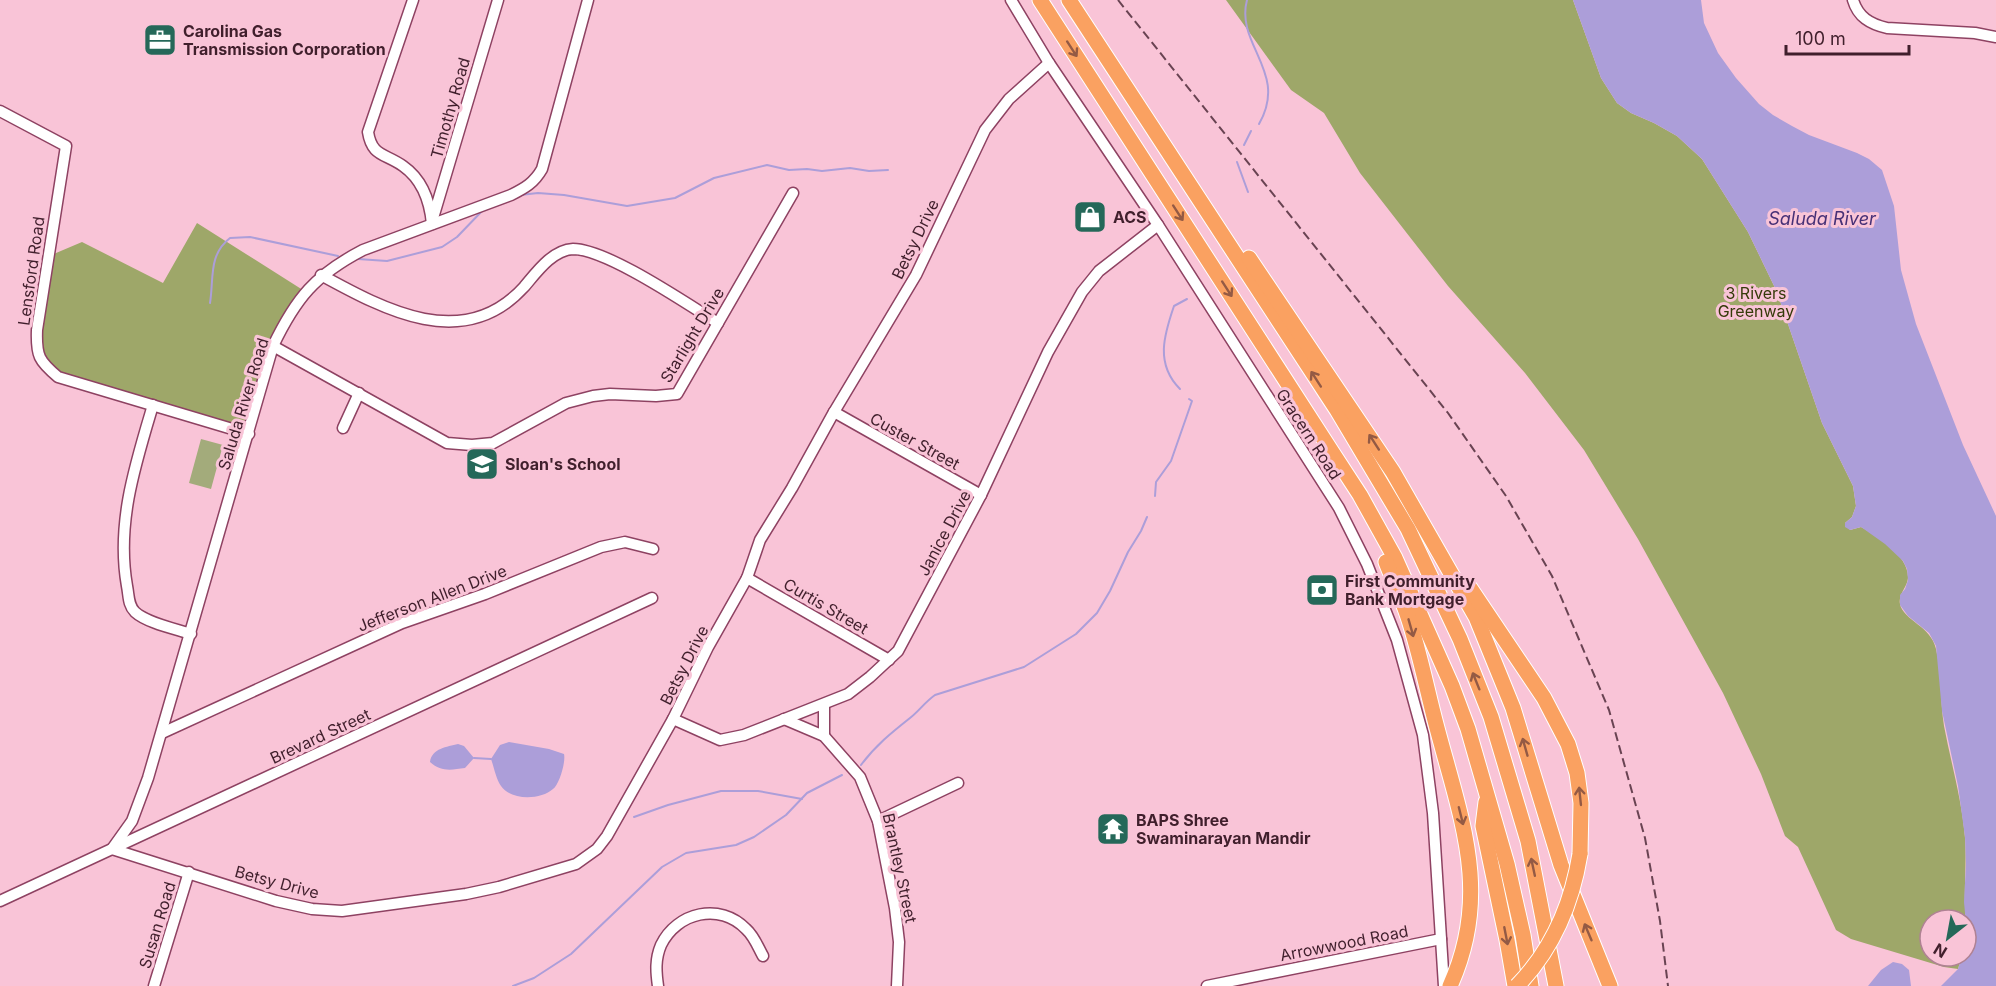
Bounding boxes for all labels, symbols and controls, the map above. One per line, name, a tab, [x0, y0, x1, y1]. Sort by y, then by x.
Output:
scale bar	[1786, 18, 1909, 56]
place label: Carolina Gas Transmission Corporation	[183, 21, 386, 59]
office icon: Carolina Gas Transmission Corporation	[142, 22, 178, 58]
text: 100 m	[1795, 28, 1846, 49]
one-way arrow	[1066, 40, 1078, 57]
street label: Timothy Road	[426, 55, 474, 161]
street label: Betsy Drive	[887, 196, 943, 282]
shop icon: ACS	[1072, 199, 1108, 235]
one-way arrow	[1171, 204, 1184, 221]
place label: ACS	[1113, 207, 1147, 227]
water label: Saluda River	[1768, 208, 1877, 229]
street label: Lensford Road	[13, 215, 49, 327]
one-way arrow	[1221, 281, 1234, 298]
park label: 3 Rivers Greenway	[1718, 283, 1794, 321]
street label: Starlight Drive	[656, 284, 728, 386]
street label: Saluda River Road	[213, 335, 273, 473]
one-way arrow	[1310, 371, 1322, 388]
street label: Gracern Road	[1272, 385, 1346, 483]
street label: Custer Street	[867, 408, 963, 474]
one-way arrow	[1367, 434, 1379, 451]
school or university icon: Sloan's School	[464, 446, 500, 482]
place label: Sloan's School	[505, 454, 621, 474]
street label: Janice Drive	[913, 487, 975, 579]
street label: Jefferson Allen Drive	[355, 560, 509, 636]
place label: First Community Bank Mortgage	[1345, 571, 1475, 609]
bank icon: First Community Bank Mortgage	[1304, 572, 1340, 608]
street label: Curtis Street	[780, 574, 872, 638]
one-way arrow	[1406, 618, 1417, 637]
street label: Betsy Drive	[655, 622, 713, 708]
one-way arrow	[1470, 672, 1481, 690]
street label: Brevard Street	[267, 704, 373, 768]
one-way arrow	[1519, 738, 1531, 757]
one-way arrow	[1574, 787, 1585, 806]
one-way arrow	[1456, 806, 1467, 825]
place label: BAPS Shree Swaminarayan Mandir	[1136, 810, 1311, 848]
street label: Brantley Street	[879, 811, 921, 925]
temple icon: BAPS Shree Swaminarayan Mandir	[1095, 811, 1131, 847]
one-way arrow	[1527, 857, 1538, 877]
street label: Betsy Drive	[233, 861, 321, 903]
street label: Susan Road	[134, 879, 180, 971]
north arrow	[1918, 908, 1978, 968]
street label: Arrowwood Road	[1278, 921, 1410, 965]
one-way arrow	[1582, 923, 1593, 941]
one-way arrow	[1501, 926, 1512, 945]
text: N	[1930, 939, 1951, 963]

